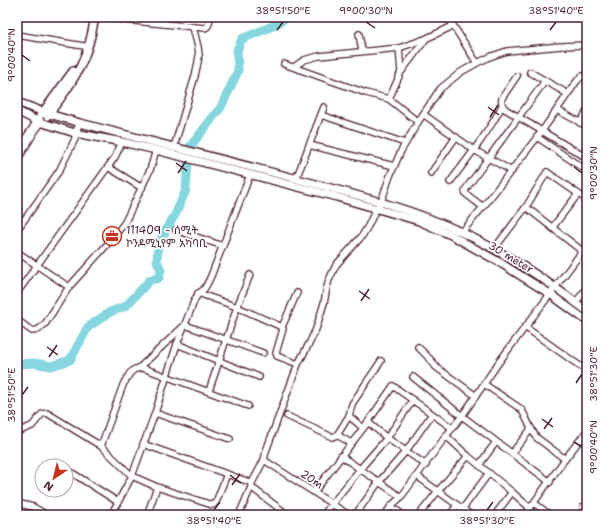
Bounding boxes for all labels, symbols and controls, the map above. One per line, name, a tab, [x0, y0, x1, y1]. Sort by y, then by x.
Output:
text: 38°51'50"E	[256, 4, 310, 17]
text: 9°00'30"N	[339, 4, 393, 17]
text: 38°51'40"E	[528, 4, 584, 17]
text: 9°00'40"N	[5, 28, 18, 82]
text: 9°00'30"N	[587, 146, 600, 200]
place label: 111409 - ሰሚት ኮንዶሚኒየም አካባቢ	[126, 223, 207, 251]
office icon: 111409 - ሰሚት ኮንዶሚኒየም አካባቢ	[101, 225, 123, 247]
street label: 30 meter	[485, 238, 536, 277]
text: 38°51'30"E	[587, 346, 600, 402]
text: 38°51'50"E	[5, 368, 18, 422]
text: 9°00'40"N	[587, 420, 600, 474]
north arrow	[34, 458, 74, 498]
street label: 20m	[297, 466, 326, 493]
text: N	[40, 477, 56, 494]
text: 38°51'40"E	[186, 514, 242, 527]
text: 38°51'30"E	[459, 514, 515, 527]

